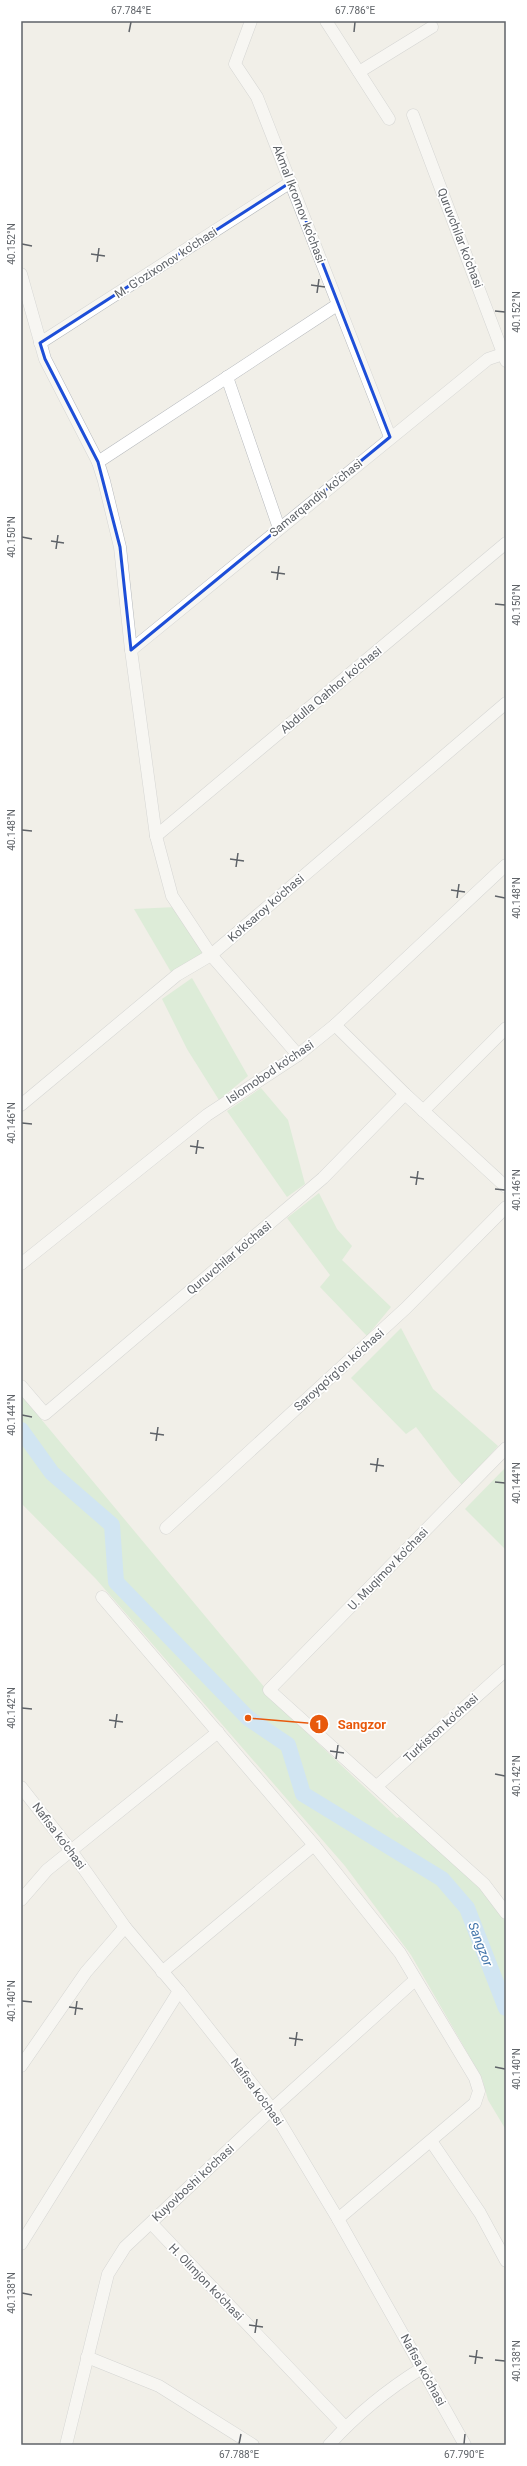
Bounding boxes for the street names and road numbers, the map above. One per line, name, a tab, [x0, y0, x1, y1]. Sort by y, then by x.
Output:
street label: Akmal Ikromov ko'chasi	[270, 143, 328, 265]
street label: Quruvchilar ko'chasi	[434, 186, 486, 290]
street label: M. G'ozixonov ko'chasi	[112, 225, 220, 301]
street label: Samarqandiy ko'chasi	[267, 456, 365, 540]
street label: Abdulla Qahhor ko'chasi	[278, 644, 384, 736]
street label: Ko'ksaroy ko'chasi	[225, 871, 307, 945]
street label: Islomobod ko'chasi	[224, 1038, 316, 1106]
street label: Quruvchilar ko'chasi	[184, 1219, 274, 1297]
street label: Saroyqo'rg'on ko'chasi	[291, 1326, 387, 1414]
street label: U. Muqimov ko'chasi	[345, 1525, 431, 1613]
street label: Turkiston ko'chasi	[401, 1691, 481, 1765]
street label: Nafisa ko'chasi	[29, 1800, 89, 1872]
street label: Nafisa ko'chasi	[228, 2056, 286, 2128]
street label: Kuyovboshi ko'chasi	[149, 2141, 237, 2225]
street label: H. Olimjon ko'chasi	[166, 2241, 246, 2323]
street label: Nafisa ko'chasi	[398, 2332, 449, 2408]

